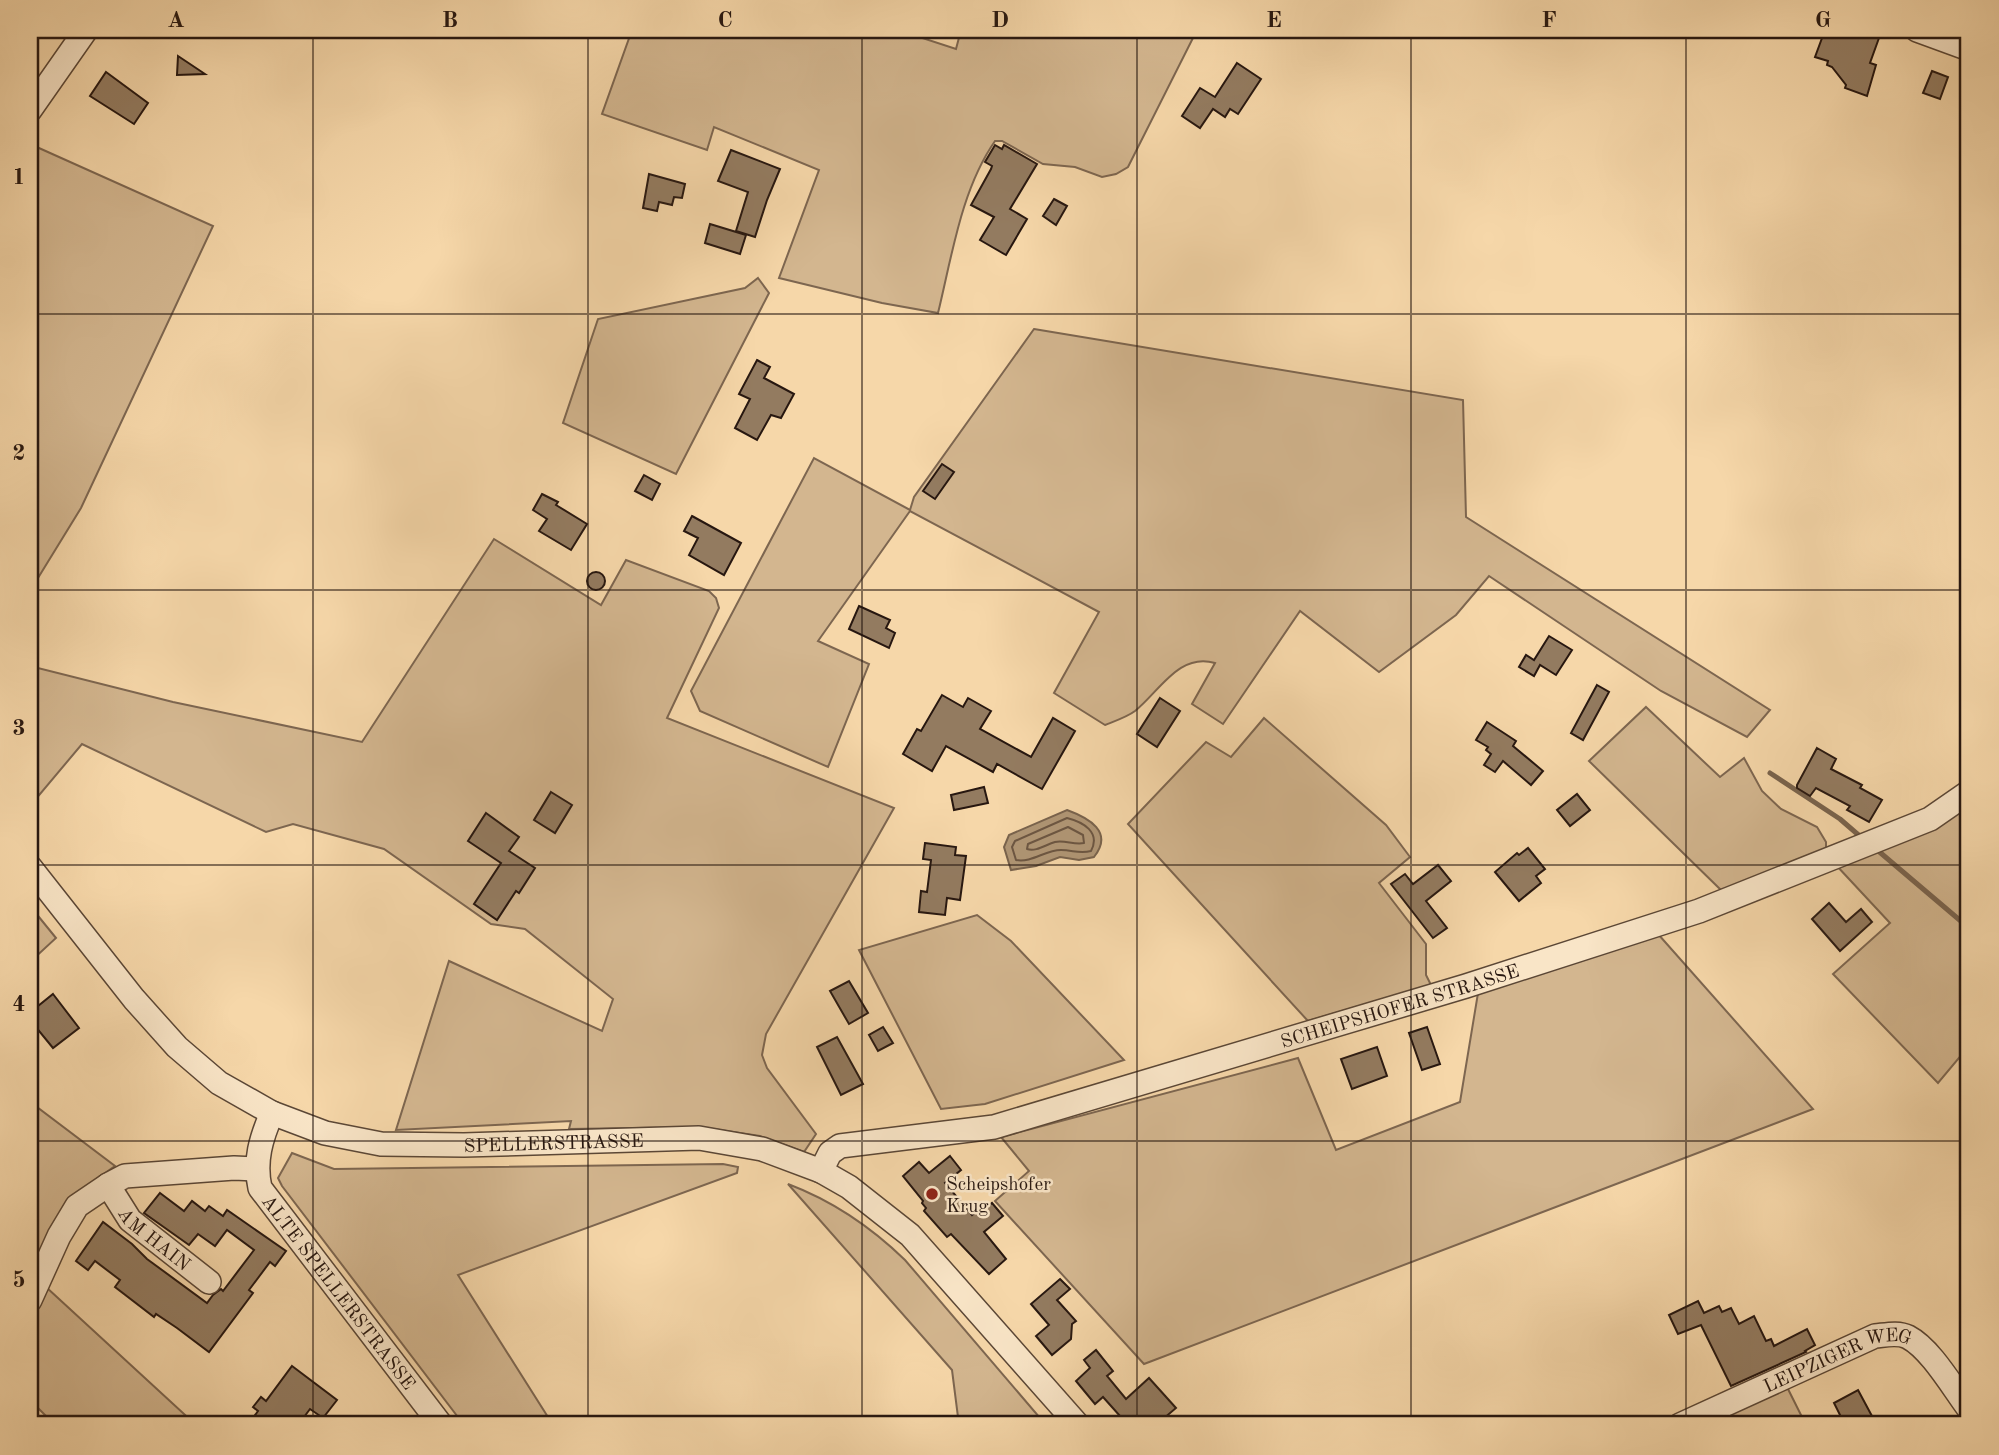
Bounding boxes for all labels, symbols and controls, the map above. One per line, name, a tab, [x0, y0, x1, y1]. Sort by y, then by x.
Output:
text: A	[167, 9, 185, 32]
text: B	[442, 9, 458, 32]
text: C	[717, 9, 733, 32]
text: D	[991, 9, 1009, 32]
text: E	[1266, 9, 1282, 32]
text: F	[1541, 9, 1557, 32]
text: G	[1815, 9, 1831, 32]
text: 1	[12, 166, 26, 189]
text: 2	[12, 442, 26, 465]
text: 3	[12, 717, 26, 740]
street label: SCHEIPSHOFER STRASSE	[1279, 962, 1522, 1053]
text: 4	[12, 993, 26, 1016]
street label: SPELLERSTRASSE	[463, 1133, 644, 1157]
place label: Scheipshofer Krug	[946, 1176, 1051, 1217]
marker: Scheipshofer Krug	[924, 1186, 940, 1202]
street label: ALTE SPELLERSTRASSE	[257, 1192, 418, 1394]
street label: AM HAIN	[113, 1205, 193, 1276]
text: 5	[12, 1269, 26, 1292]
street label: LEIPZIGER WEG	[1761, 1327, 1914, 1398]

